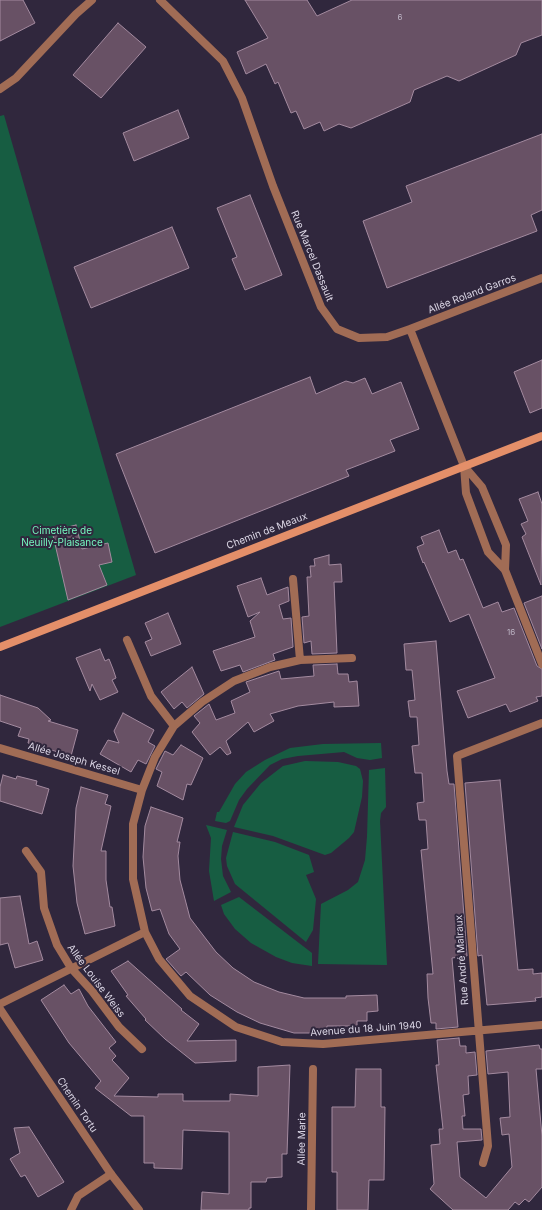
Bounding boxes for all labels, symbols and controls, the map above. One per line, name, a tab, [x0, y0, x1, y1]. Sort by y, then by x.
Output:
house number: 6	[398, 13, 402, 23]
street label: Rue Marcel Dassault	[288, 209, 336, 303]
street label: Allée Roland Garros	[426, 272, 518, 316]
street label: Chemin de Meaux	[225, 510, 309, 552]
park label: Cimetière de Neuilly-Plaisance	[21, 525, 103, 548]
house number: 16	[507, 628, 515, 638]
street label: Allée Joseph Kessel	[27, 740, 121, 778]
street label: Rue André Malraux	[453, 915, 471, 1005]
street label: Allée Louise Weiss	[65, 942, 127, 1020]
street label: Avenue du 18 Juin 1940	[310, 1019, 422, 1039]
street label: Chemin Tortu	[54, 1075, 100, 1135]
street label: Allée Marie	[296, 1112, 308, 1166]

